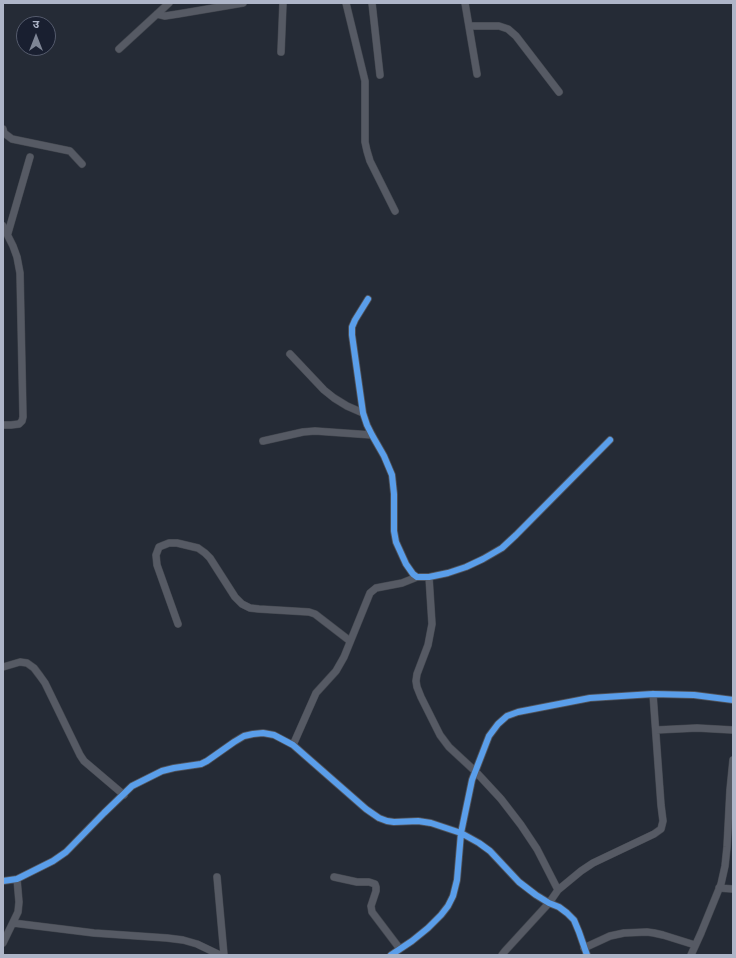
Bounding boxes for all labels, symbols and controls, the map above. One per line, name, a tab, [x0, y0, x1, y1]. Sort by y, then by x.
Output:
north arrow	[16, 16, 56, 56]
text: उ	[33, 17, 39, 32]

